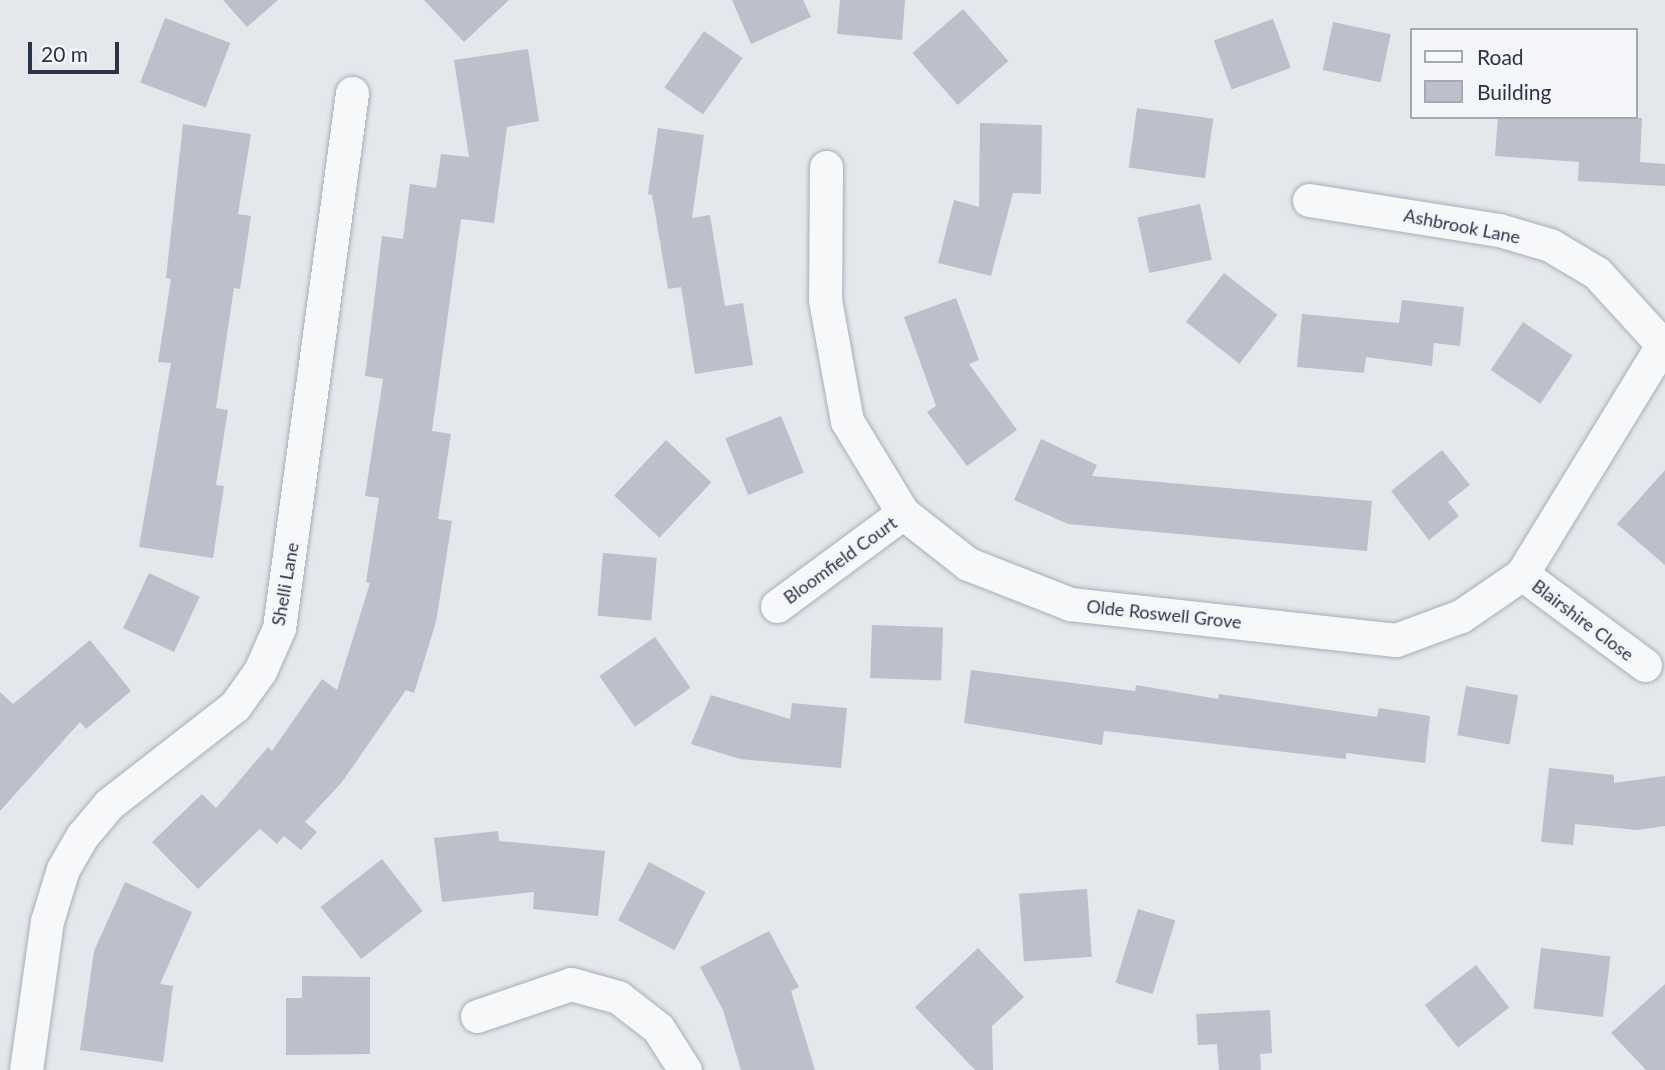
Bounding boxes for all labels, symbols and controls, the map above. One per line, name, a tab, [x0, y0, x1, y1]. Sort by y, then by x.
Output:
scale bar	[32, 28, 122, 72]
legend	[1410, 28, 1637, 119]
text: 20 m	[41, 41, 88, 66]
text: Road	[1477, 44, 1524, 69]
text: Building	[1477, 79, 1552, 104]
street label: Ashbrook Lane	[1402, 204, 1522, 248]
street label: Bloomfield Court	[779, 512, 901, 608]
street label: Shelli Lane	[267, 541, 303, 627]
street label: Blairshire Close	[1528, 575, 1638, 665]
street label: Olde Roswell Grove	[1085, 595, 1243, 633]

